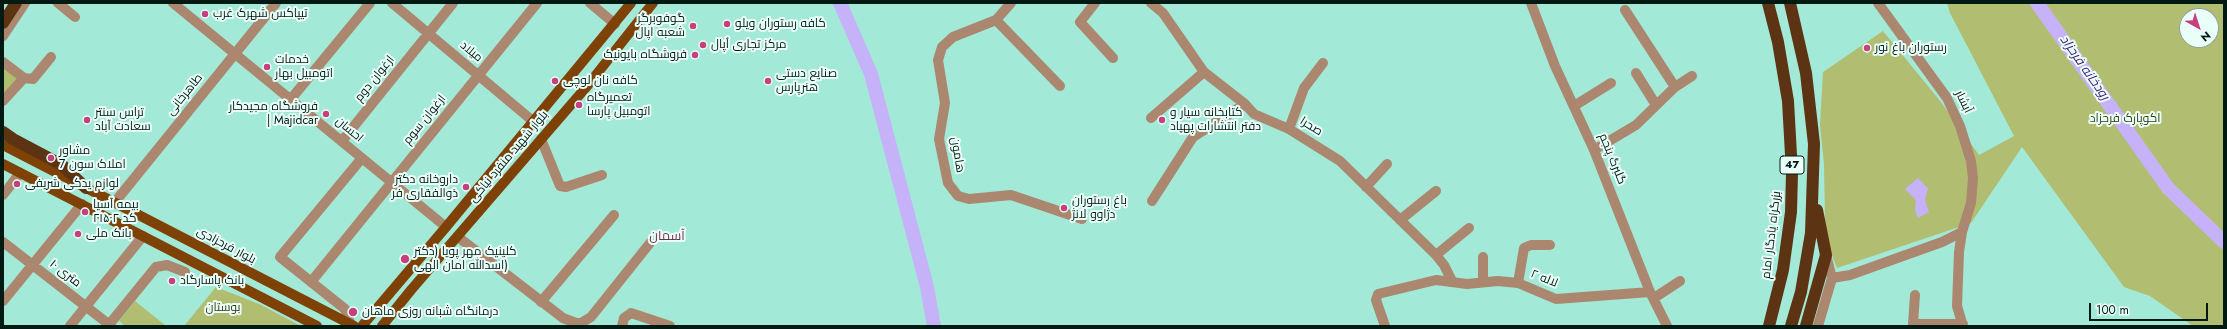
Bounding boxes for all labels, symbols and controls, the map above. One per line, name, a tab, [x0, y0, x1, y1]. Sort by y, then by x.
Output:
place label: تیپاکس شهرک غرب	[213, 7, 307, 21]
north arrow	[2179, 8, 2219, 48]
marker: تیپاکس شهرک غرب	[200, 9, 210, 19]
place label: گوفوبرگر شعبه اپال	[635, 12, 685, 40]
place label: کافه رستوران ویلو	[735, 17, 826, 31]
marker: کافه رستوران ویلو	[722, 19, 732, 29]
marker: گوفوبرگر شعبه اپال	[688, 21, 698, 31]
text: N	[2198, 28, 2214, 46]
water label: رودخانه فرحزاد	[2056, 33, 2112, 103]
street label: میلاد	[457, 38, 485, 66]
place label: مرکز تجاری اُپال	[711, 38, 786, 52]
marker: مرکز تجاری اُپال	[698, 40, 708, 50]
place label: رستوران باغ نور	[1875, 41, 1947, 55]
marker: رستوران باغ نور	[1862, 43, 1872, 53]
place label: فروشگاه بایونیک	[604, 48, 687, 62]
marker: فروشگاه بایونیک	[690, 50, 700, 60]
place label: خدمات اتومبیل بهار	[275, 53, 333, 81]
street label: ارغوان دوم	[352, 53, 398, 105]
marker: خدمات اتومبیل بهار	[262, 62, 272, 72]
place label: صنایع دستی هنرپارس	[776, 67, 837, 95]
street label: طاهرخانی	[164, 71, 206, 119]
place label: کافه نان لوچی	[563, 74, 638, 88]
marker: کافه نان لوچی	[550, 76, 560, 86]
marker: صنایع دستی هنرپارس	[763, 76, 773, 86]
street label: آبشار	[1951, 88, 1975, 116]
place label: تعمیرگاه اتومبیل پارسا	[587, 91, 650, 119]
street label: ارغوان سوم	[401, 92, 449, 148]
place label: فروشگاه مجیدکار | Majidcar	[229, 100, 318, 128]
marker: تعمیرگاه اتومبیل پارسا	[574, 100, 584, 110]
place label: تراس سنتر سعادت آباد	[95, 106, 151, 134]
place label: کتابخانه سیار و دفتر انتشارات پهپاد	[1170, 106, 1261, 134]
street label: بلوار شهید منفرد نیاکی	[466, 108, 552, 206]
marker: فروشگاه مجیدکار | Majidcar	[321, 109, 331, 119]
park label: اکوپارک فرحزاد	[2090, 112, 2160, 126]
street label: احسان	[332, 114, 366, 146]
marker: تراس سنتر سعادت آباد	[82, 115, 92, 125]
marker: کتابخانه سیار و دفتر انتشارات پهپاد	[1157, 115, 1167, 125]
street label: صحرا	[1297, 115, 1325, 139]
street label: گلبرگ پنجم	[1595, 131, 1629, 187]
street label: هامون	[947, 136, 967, 174]
place label: مشاور املاک سون 7	[59, 144, 126, 172]
marker: مشاور املاک سون 7	[46, 153, 56, 163]
road number: 47	[1780, 156, 1804, 174]
place label: داروخانه دکتر ذوالفقاری فر	[392, 173, 458, 201]
place label: لوازم یدکی شریفی	[25, 177, 119, 191]
marker: لوازم یدکی شریفی	[12, 179, 22, 189]
marker: داروخانه دکتر ذوالفقاری فر	[461, 182, 471, 192]
street label: بزرگراه یادگار امام	[1759, 190, 1785, 280]
place label: باغ رستوران دژاوو لانژ	[1072, 194, 1127, 222]
place label: بیمه آسیا کد ۲۱۵۰۲	[93, 198, 139, 226]
marker: باغ رستوران دژاوو لانژ	[1059, 203, 1069, 213]
marker: بیمه آسیا کد ۲۱۵۰۲	[80, 207, 90, 217]
street label: بلوار فرحزادی	[194, 224, 258, 268]
place label: بانک ملی	[86, 227, 131, 241]
marker: بانک ملی	[73, 229, 83, 239]
district label: آسمان	[649, 229, 685, 245]
place label: کلینیک مهر پویا (دکتر اسدالله امان الهی)	[414, 245, 517, 273]
marker: کلینیک مهر پویا (دکتر اسدالله امان الهی)	[399, 253, 411, 265]
street label: ۱۰ متری	[46, 257, 84, 291]
street label: لاله ۲	[1528, 267, 1560, 291]
place label: بانک پاسارگاد	[180, 274, 244, 288]
marker: بانک پاسارگاد	[167, 276, 177, 286]
scale bar	[2091, 295, 2210, 321]
park label: بوستان	[205, 301, 241, 315]
text: 100 m	[2096, 301, 2129, 319]
place label: درمانگاه شبانه روزی ماهان	[362, 305, 498, 319]
marker: درمانگاه شبانه روزی ماهان	[347, 306, 359, 318]

